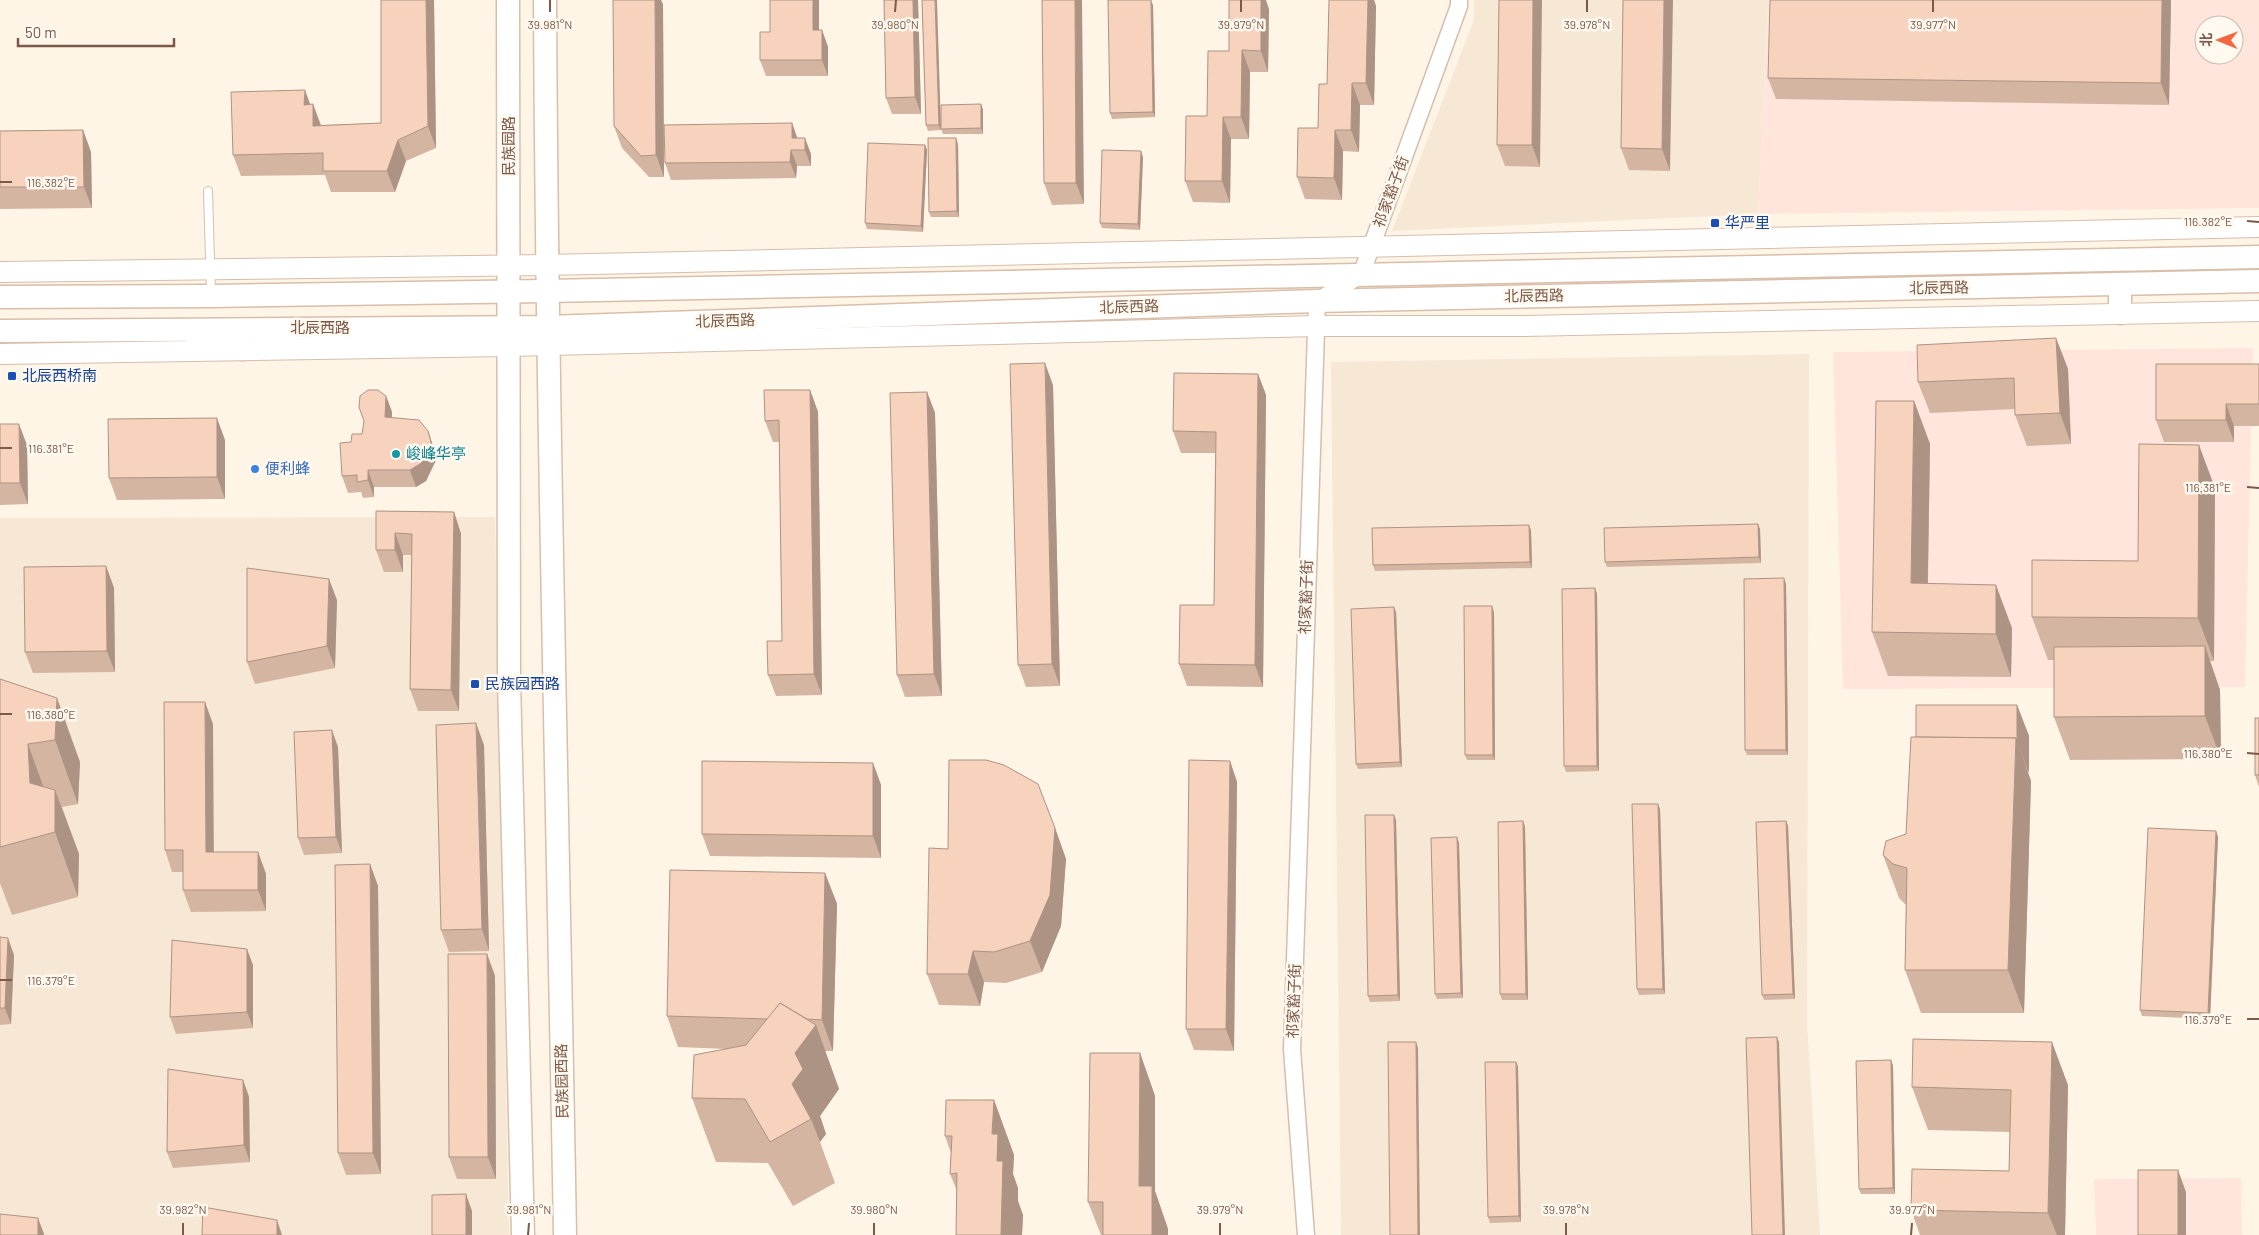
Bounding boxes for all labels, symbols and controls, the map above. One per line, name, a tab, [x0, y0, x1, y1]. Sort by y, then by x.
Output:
scale bar	[18, 15, 174, 47]
north arrow	[2194, 15, 2244, 65]
text: 39.981°N	[528, 17, 572, 31]
text: 39.980°N	[871, 17, 919, 31]
text: 39.979°N	[1218, 17, 1264, 31]
text: 39.978°N	[1564, 17, 1610, 31]
text: 39.977°N	[1910, 17, 1956, 31]
text: 50 m	[25, 23, 57, 41]
text: 北	[2197, 33, 2214, 47]
street label: 民族园路	[499, 116, 517, 176]
street label: 祁家豁子街	[1369, 153, 1411, 230]
text: 116.382°E	[27, 175, 75, 189]
place label: 华严里	[1725, 213, 1770, 231]
text: 116.382°E	[2184, 214, 2232, 228]
marker: 华严里	[1709, 217, 1721, 229]
street label: 北辰西路	[1909, 277, 1969, 297]
street label: 北辰西路	[1504, 285, 1564, 305]
street label: 北辰西路	[1099, 296, 1159, 316]
street label: 北辰西路	[695, 310, 755, 330]
street label: 北辰西路	[290, 318, 350, 336]
place label: 北辰西桥南	[22, 366, 97, 384]
marker: 北辰西桥南	[6, 370, 18, 382]
text: 116.381°E	[28, 441, 74, 455]
place label: 峻峰华亭	[406, 444, 466, 462]
marker: 峻峰华亭	[390, 448, 402, 460]
place label: 便利蜂	[265, 459, 310, 477]
marker: 便利蜂	[249, 463, 261, 475]
text: 116.381°E	[2185, 480, 2231, 494]
street label: 祁家豁子街	[1295, 559, 1315, 635]
place label: 民族园西路	[485, 674, 560, 692]
marker: 民族园西路	[469, 678, 481, 690]
text: 116.380°E	[27, 707, 76, 721]
text: 116.380°E	[2184, 746, 2233, 760]
street label: 祁家豁子街	[1283, 963, 1303, 1039]
text: 116.379°E	[27, 973, 75, 987]
text: 116.379°E	[2184, 1012, 2232, 1026]
street label: 民族园西路	[551, 1043, 571, 1119]
text: 39.982°N	[159, 1202, 207, 1216]
text: 39.981°N	[507, 1202, 551, 1216]
text: 39.980°N	[850, 1202, 898, 1216]
text: 39.979°N	[1197, 1202, 1243, 1216]
text: 39.978°N	[1543, 1202, 1589, 1216]
text: 39.977°N	[1889, 1202, 1935, 1216]

